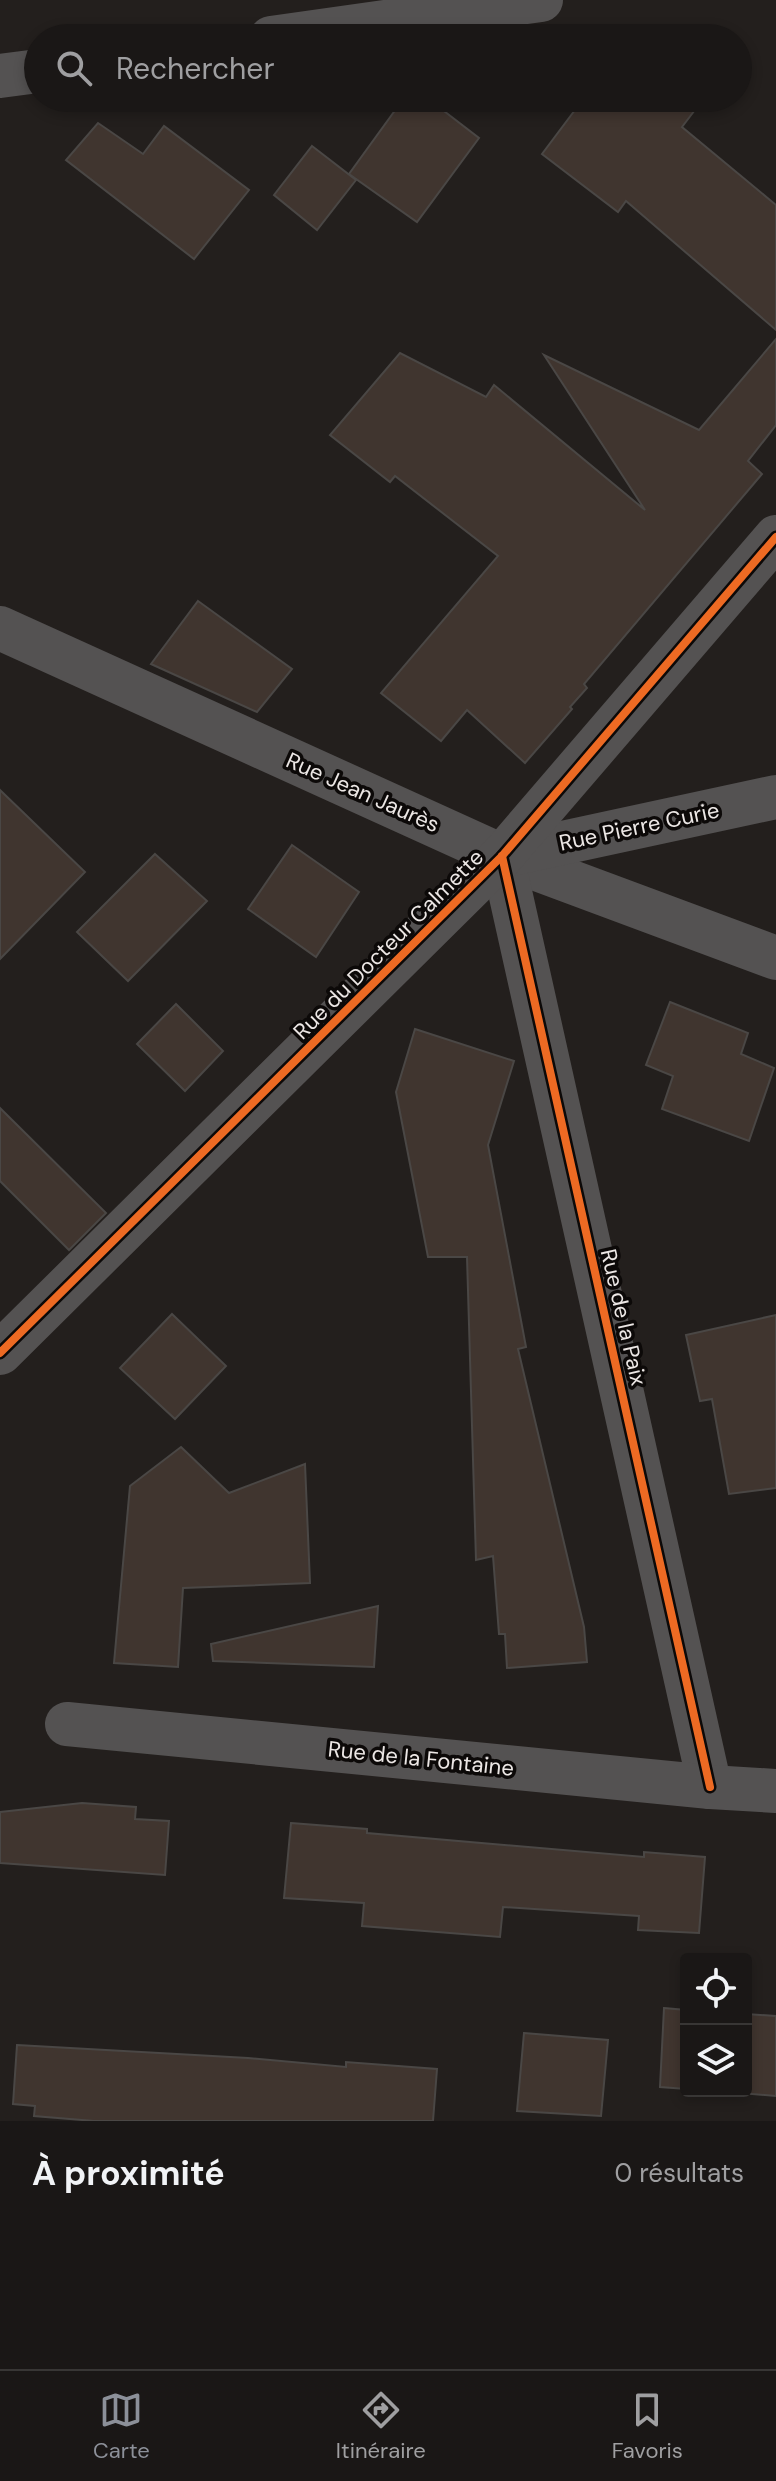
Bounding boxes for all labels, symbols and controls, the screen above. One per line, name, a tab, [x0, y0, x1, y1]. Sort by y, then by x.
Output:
search box	[24, 24, 752, 112]
icon: search	[52, 46, 96, 90]
text: Rechercher	[116, 49, 275, 88]
street label: Rue Jean Jaurès	[282, 746, 444, 839]
street label: Rue Pierre Curie	[556, 795, 722, 858]
street label: Rue du Docteur Calmette	[287, 843, 490, 1046]
street label: Rue de la Paix	[594, 1246, 653, 1388]
street label: Rue de la Fontaine	[327, 1734, 515, 1783]
map controls	[680, 1953, 752, 2097]
button: locate	[680, 1953, 752, 2025]
button: layers	[680, 2025, 752, 2097]
text: À proximité	[32, 2151, 225, 2196]
text: 0 résultats	[614, 2156, 744, 2190]
tab: Carte	[93, 2388, 150, 2465]
tab: Itinéraire	[336, 2388, 426, 2465]
tab: Favoris	[612, 2388, 683, 2465]

